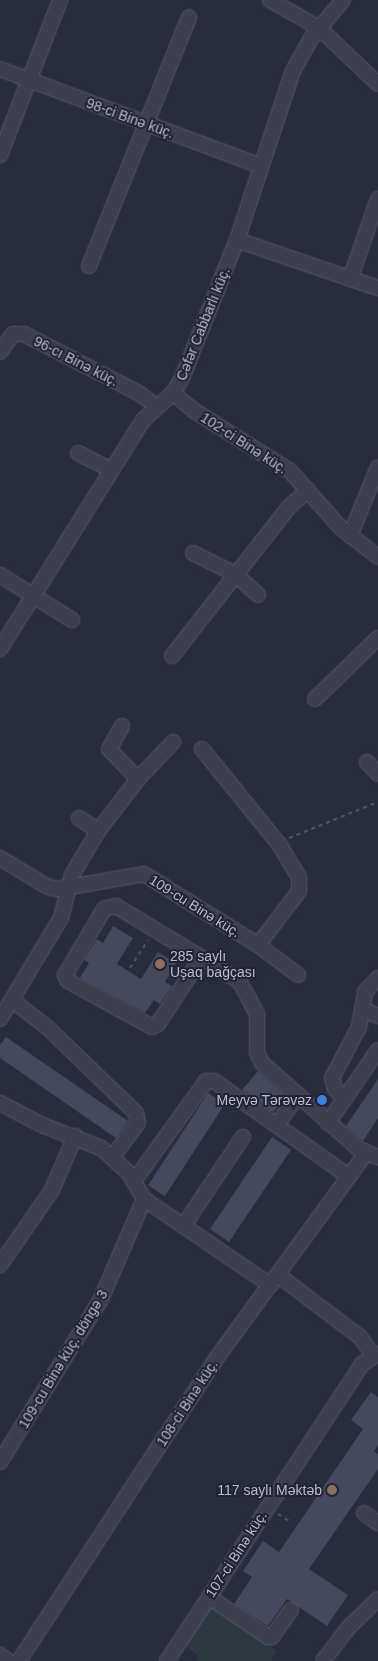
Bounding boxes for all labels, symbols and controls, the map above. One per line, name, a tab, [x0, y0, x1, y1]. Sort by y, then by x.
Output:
street label: 98-ci Binə küç.	[84, 94, 176, 142]
street label: Cəfər Cabbarlı küç.	[173, 265, 233, 383]
street label: 96-cı Binə küç.	[31, 332, 121, 390]
street label: 102-ci Binə küç.	[198, 409, 290, 477]
street label: 109-cu Binə küç.	[146, 871, 244, 941]
place label: 285 saylı Uşaq bağçası	[170, 948, 256, 980]
marker: 285 saylı Uşaq bağçası	[154, 958, 166, 970]
place label: Meyvə Tərəvəz	[216, 1092, 312, 1108]
marker: Meyvə Tərəvəz	[316, 1094, 328, 1106]
street label: 109-cu Binə küç. döngə 3	[15, 1287, 111, 1431]
street label: 108-ci Binə küç.	[153, 1357, 221, 1449]
place label: 117 saylı Məktəb	[217, 1482, 322, 1498]
marker: 117 saylı Məktəb	[326, 1484, 338, 1496]
street label: 107-ci Binə küç.	[202, 1508, 270, 1600]

